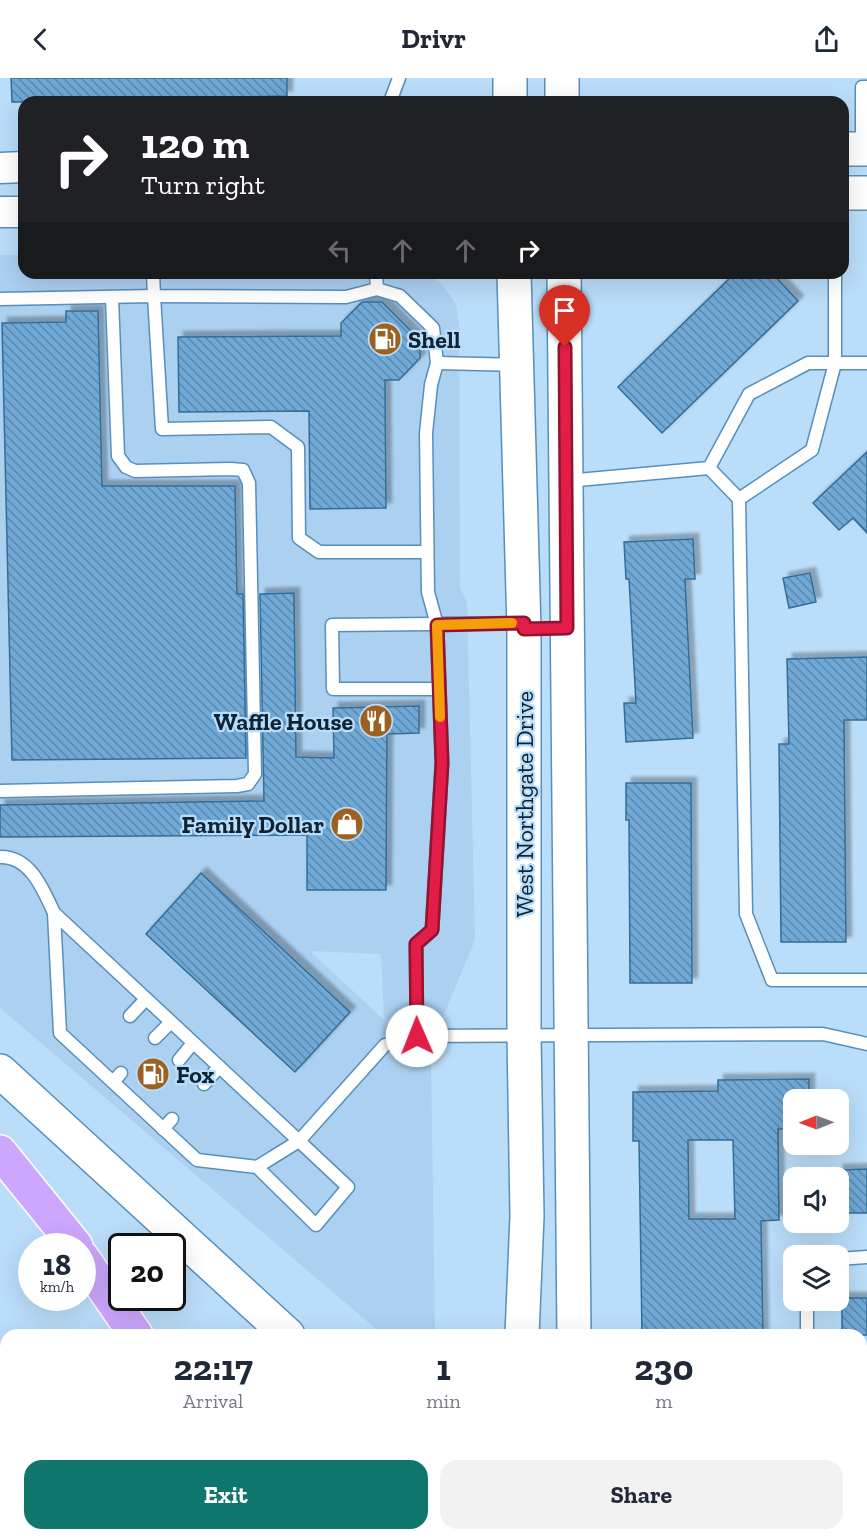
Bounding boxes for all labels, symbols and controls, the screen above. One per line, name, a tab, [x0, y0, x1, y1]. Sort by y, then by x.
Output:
icon: back	[24, 23, 57, 56]
text: Drivr	[401, 23, 466, 55]
icon: share	[810, 23, 843, 56]
text: 120 m	[141, 118, 249, 169]
icon: right	[42, 120, 120, 198]
text: Turn right	[141, 169, 265, 201]
icon: left	[323, 234, 356, 267]
icon: ahead	[386, 234, 419, 267]
icon: ahead	[449, 234, 482, 267]
icon: right	[512, 234, 545, 267]
pin	[539, 285, 590, 347]
icon: arrive	[548, 294, 581, 327]
fuel station icon: Shell	[367, 321, 403, 357]
place label: Shell	[408, 325, 461, 354]
street label: West Northgate Drive	[510, 691, 539, 917]
restaurant icon: Waffle House	[358, 703, 394, 739]
place label: Waffle House	[214, 707, 353, 736]
shop icon: Family Dollar	[329, 806, 365, 842]
place label: Family Dollar	[181, 810, 324, 839]
position arrow	[385, 1004, 449, 1068]
fuel station icon: Fox	[135, 1056, 171, 1092]
place label: Fox	[176, 1060, 215, 1089]
north arrow	[783, 1089, 849, 1155]
map controls	[783, 1089, 849, 1311]
button: sound	[783, 1167, 849, 1233]
speed limit sign: 20	[108, 1233, 186, 1311]
button: layers	[783, 1245, 849, 1311]
text: 18	[43, 1247, 71, 1283]
text: km/h	[40, 1278, 74, 1296]
text: 22:17	[174, 1346, 253, 1389]
text: 1	[436, 1346, 451, 1389]
text: 230	[634, 1346, 693, 1389]
text: Arrival	[183, 1389, 243, 1413]
text: min	[426, 1389, 461, 1413]
text: m	[655, 1389, 672, 1413]
button: Exit	[24, 1460, 428, 1529]
button: Share	[440, 1460, 843, 1529]

